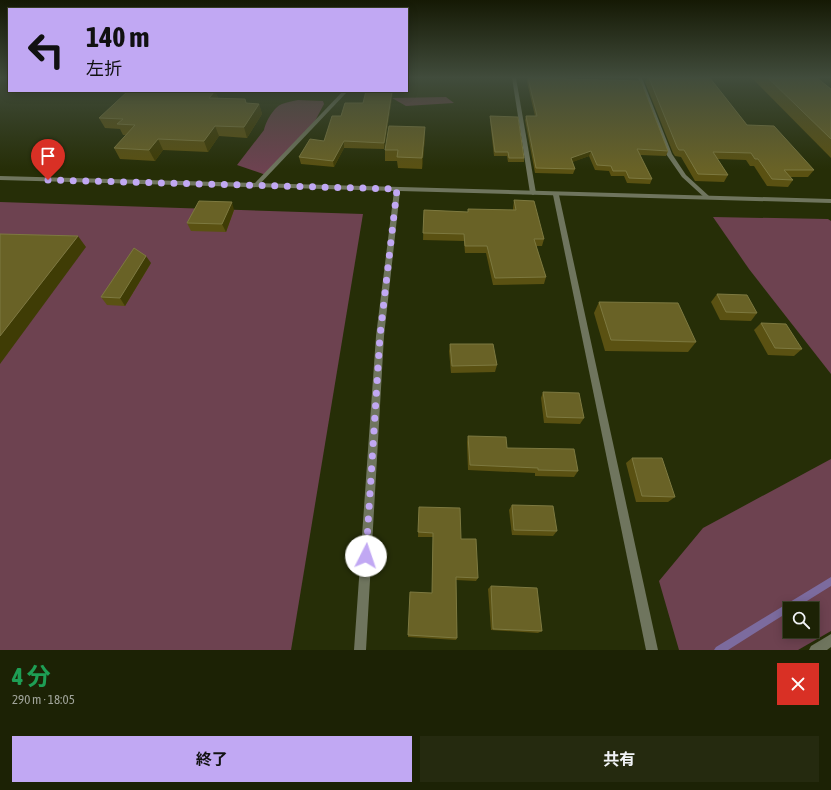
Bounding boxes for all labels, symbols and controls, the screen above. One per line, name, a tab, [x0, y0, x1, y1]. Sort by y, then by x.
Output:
text: 140 m	[86, 21, 149, 53]
icon: left	[20, 24, 72, 76]
text: 左折	[86, 58, 122, 79]
pin	[31, 139, 65, 180]
icon: arrive	[37, 145, 59, 167]
position arrow	[345, 535, 387, 577]
map controls	[783, 602, 819, 638]
button: search	[783, 602, 819, 638]
text: 4 分	[12, 663, 51, 690]
button: close	[777, 663, 819, 705]
text: 290 m · 18:05	[12, 692, 75, 707]
button: 終了	[12, 736, 412, 782]
button: 共有	[420, 736, 819, 782]

